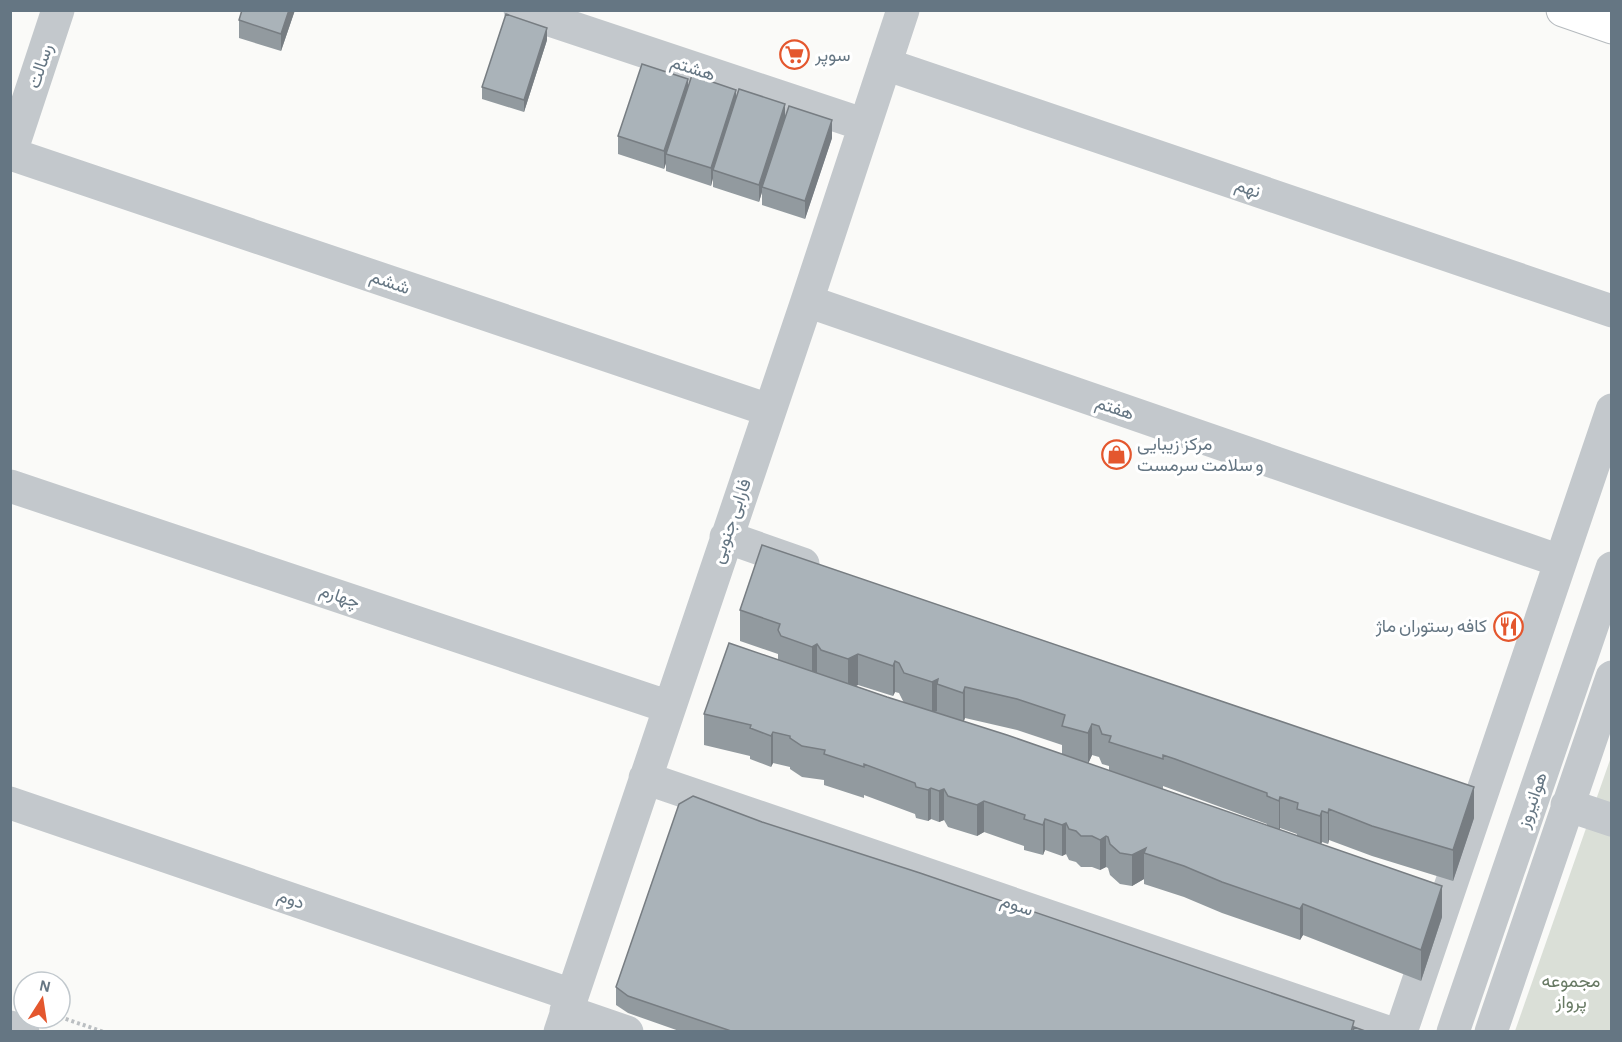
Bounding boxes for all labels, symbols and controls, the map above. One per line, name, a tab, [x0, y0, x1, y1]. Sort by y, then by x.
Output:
supermarket icon: سوپر	[778, 39, 810, 71]
street label: رسالت	[25, 42, 58, 91]
place label: سوپر	[814, 47, 850, 67]
street label: هشتم	[668, 53, 717, 86]
street label: نهم	[1232, 176, 1263, 203]
street label: ششم	[367, 268, 412, 300]
street label: هفتم	[1093, 394, 1136, 426]
place label: مرکز زیبایی و سلامت سرمست	[1137, 436, 1264, 476]
shop icon: مرکز زیبایی و سلامت سرمست	[1100, 438, 1132, 470]
street label: فارابی جنوبی	[709, 477, 756, 566]
street label: چهارم	[317, 582, 362, 614]
restaurant icon: کافه رستوران ماژ	[1492, 610, 1524, 642]
place label: کافه رستوران ماژ	[1375, 618, 1487, 637]
street label: هوانیروز	[1515, 770, 1552, 832]
street label: دوم	[274, 887, 307, 915]
street label: سوم	[998, 892, 1035, 922]
north arrow	[12, 970, 72, 1030]
park label: مجموعه پرواز	[1542, 973, 1600, 1014]
text: N	[38, 977, 52, 995]

